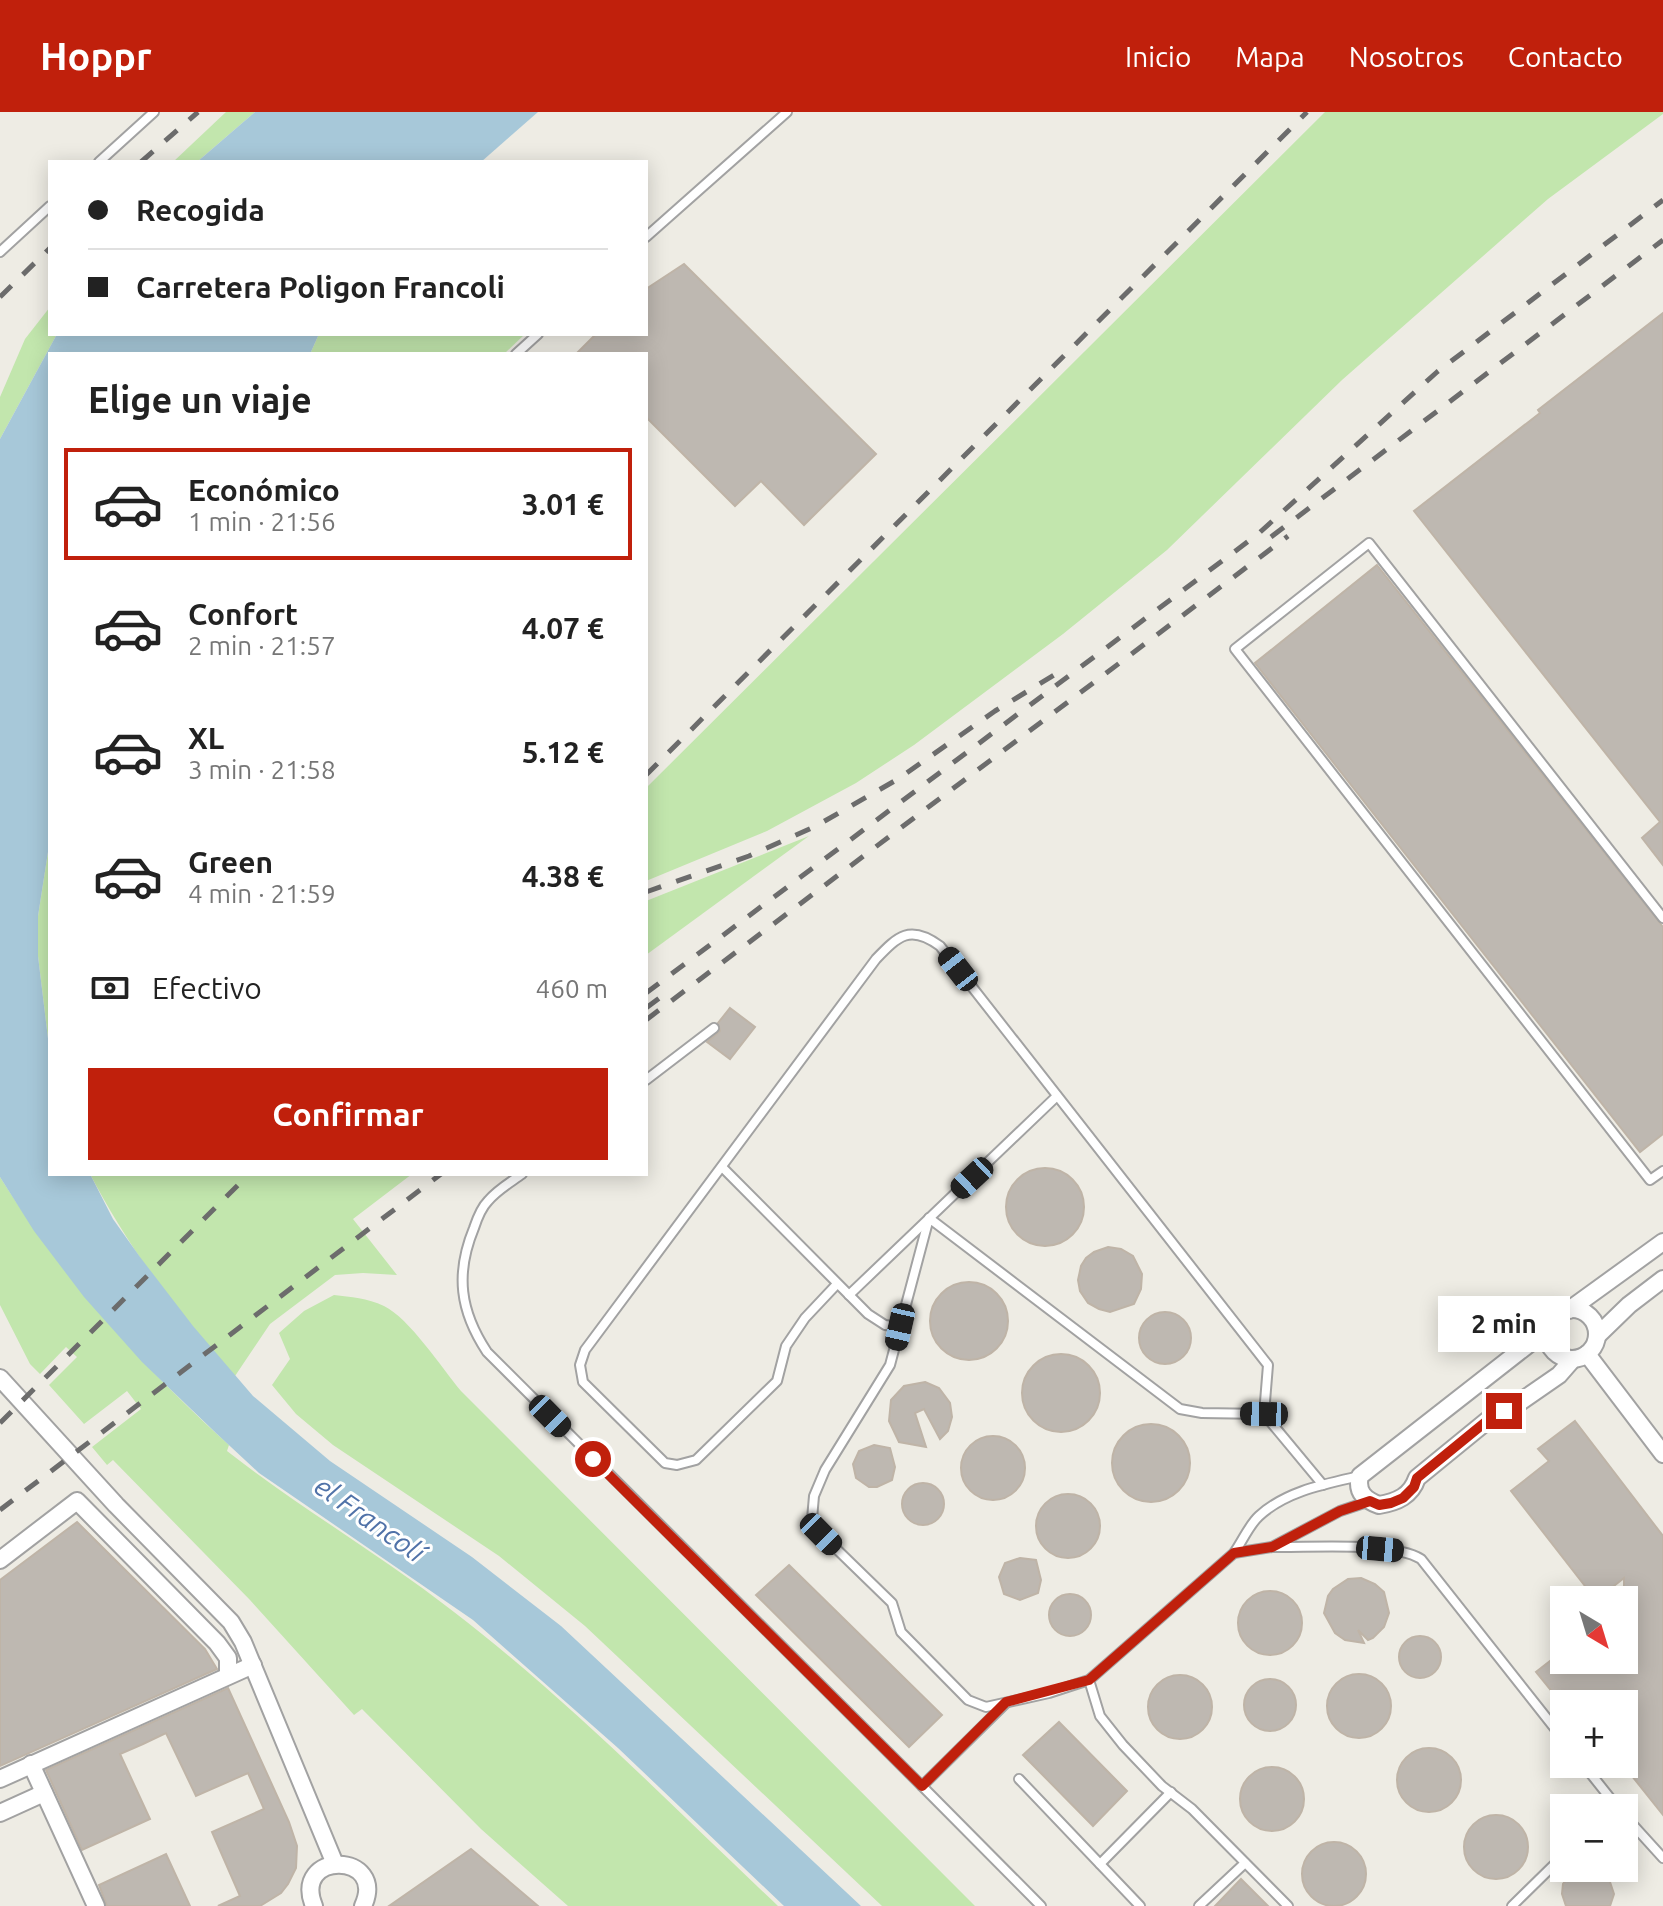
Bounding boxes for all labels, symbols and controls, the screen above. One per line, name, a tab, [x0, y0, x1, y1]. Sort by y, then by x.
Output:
text: Hoppr	[40, 35, 152, 77]
text: Inicio	[1125, 41, 1191, 72]
text: Mapa	[1235, 41, 1305, 72]
text: Nosotros	[1349, 41, 1464, 72]
text: Contacto	[1508, 41, 1623, 72]
text: Recogida	[136, 193, 265, 227]
text: Carretera Poligon Francoli	[136, 270, 505, 304]
text: Elige un viaje	[88, 379, 312, 420]
icon: car	[92, 468, 164, 540]
text: Económico	[188, 473, 340, 507]
text: 3.01 €	[522, 487, 604, 521]
text: 1 min · 21:56	[188, 507, 336, 536]
icon: car	[92, 592, 164, 664]
text: Confort	[188, 597, 298, 631]
text: 4.07 €	[522, 611, 604, 645]
text: 2 min · 21:57	[188, 631, 336, 660]
icon: car	[92, 716, 164, 788]
text: XL	[188, 721, 224, 755]
text: 5.12 €	[522, 735, 604, 769]
text: 3 min · 21:58	[188, 755, 336, 784]
icon: car	[92, 840, 164, 912]
text: Green	[188, 845, 273, 879]
text: 4.38 €	[522, 859, 604, 893]
text: 4 min · 21:59	[188, 879, 336, 908]
car	[934, 943, 982, 995]
icon: cash	[88, 966, 132, 1010]
text: Efectivo	[152, 971, 262, 1005]
text: 460 m	[536, 974, 608, 1003]
button: Confirmar	[88, 1068, 608, 1160]
car	[946, 1153, 998, 1203]
callout: 2 min	[1438, 1295, 1570, 1351]
car	[883, 1301, 917, 1353]
text: 2 min	[1471, 1309, 1537, 1338]
car	[525, 1391, 575, 1441]
route end	[1486, 1393, 1522, 1429]
car	[1240, 1402, 1288, 1426]
route start	[575, 1441, 611, 1477]
water label: el Francolí	[309, 1469, 434, 1569]
car	[796, 1509, 846, 1559]
car	[1355, 1535, 1405, 1563]
north arrow	[1550, 1586, 1638, 1674]
map controls	[1550, 1586, 1638, 1882]
button: +	[1550, 1690, 1638, 1778]
button: −	[1550, 1794, 1638, 1882]

